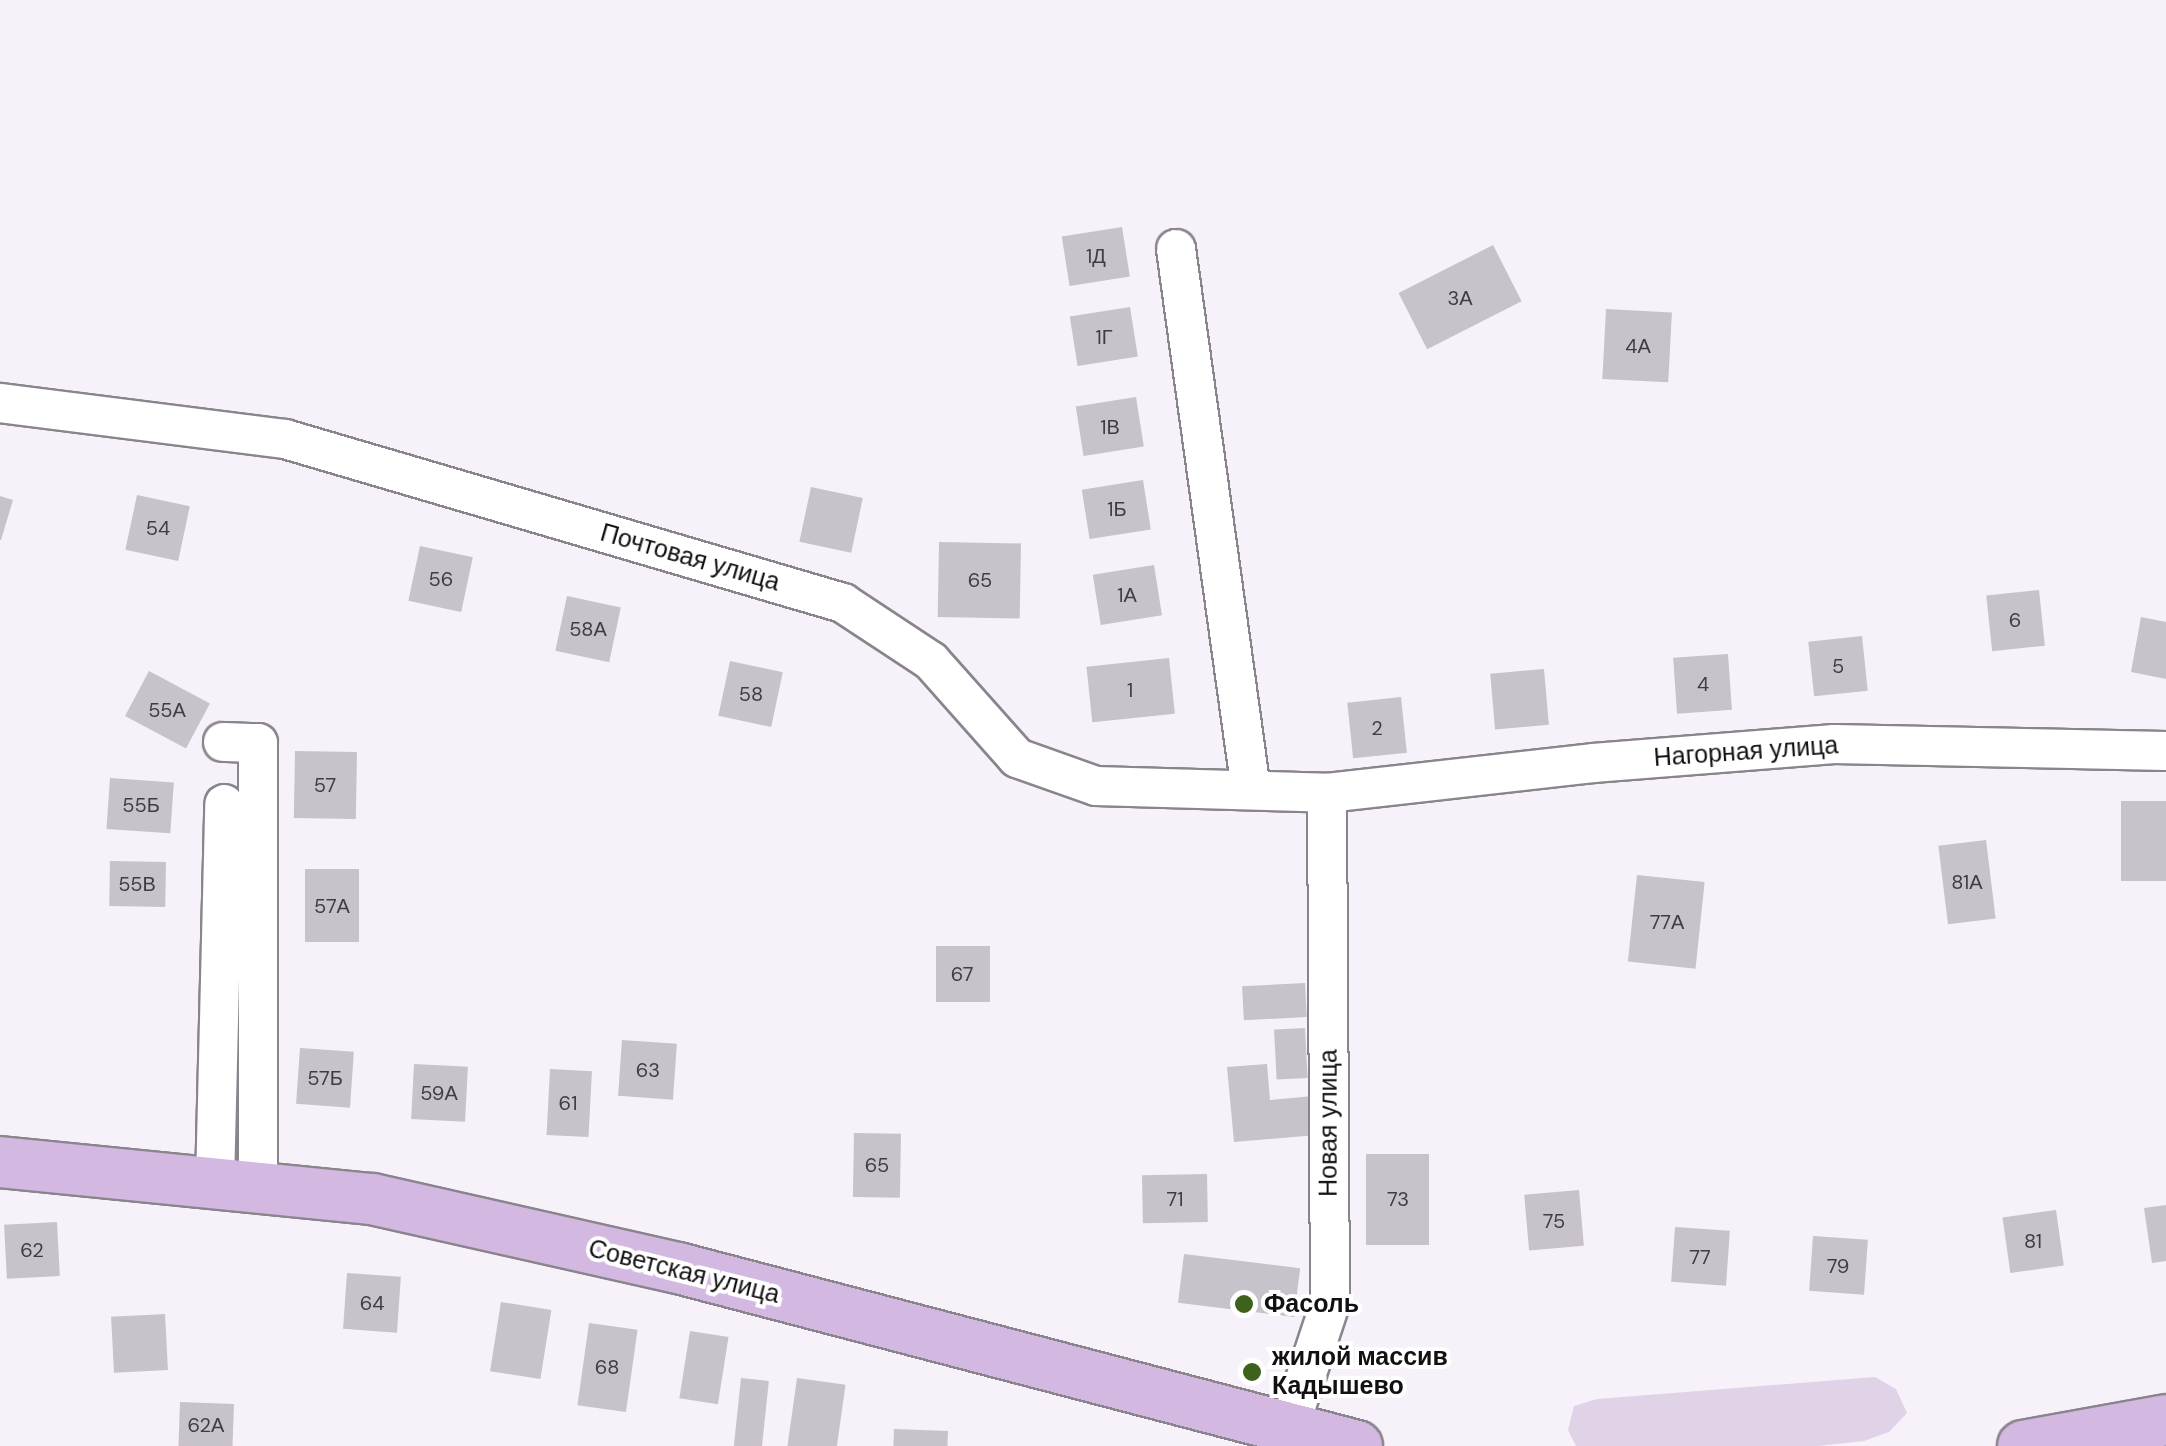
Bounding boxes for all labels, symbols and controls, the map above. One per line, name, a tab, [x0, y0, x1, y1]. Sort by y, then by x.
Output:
house number: 1Д	[1086, 244, 1106, 268]
house number: 3А	[1447, 286, 1473, 310]
house number: 1Г	[1095, 325, 1113, 349]
house number: 4А	[1625, 334, 1651, 358]
house number: 1В	[1100, 415, 1120, 439]
house number: 1Б	[1107, 497, 1127, 521]
house number: 54	[146, 516, 170, 540]
street label: Почтовая улица	[597, 518, 783, 598]
house number: 56	[429, 567, 453, 591]
house number: 65	[968, 568, 992, 592]
house number: 1А	[1117, 583, 1137, 607]
house number: 6	[2009, 608, 2021, 632]
house number: 58А	[569, 617, 607, 641]
house number: 5	[1832, 654, 1844, 678]
house number: 4	[1697, 672, 1709, 696]
house number: 1	[1127, 678, 1133, 702]
house number: 58	[739, 682, 763, 706]
house number: 55А	[148, 698, 186, 722]
house number: 2	[1371, 716, 1383, 740]
street label: Нагорная улица	[1653, 731, 1839, 773]
house number: 57	[314, 773, 336, 797]
house number: 55Б	[122, 793, 160, 817]
house number: 81А	[1951, 870, 1983, 894]
house number: 55В	[118, 872, 156, 896]
house number: 57А	[314, 894, 350, 918]
house number: 77А	[1650, 910, 1684, 934]
house number: 67	[951, 962, 973, 986]
street label: Новая улица	[1314, 1049, 1344, 1197]
house number: 63	[636, 1058, 660, 1082]
house number: 57Б	[307, 1066, 343, 1090]
house number: 59А	[420, 1081, 458, 1105]
house number: 61	[559, 1091, 577, 1115]
house number: 65	[865, 1153, 889, 1177]
house number: 71	[1167, 1187, 1183, 1211]
house number: 73	[1387, 1187, 1409, 1211]
house number: 75	[1543, 1209, 1565, 1233]
house number: 81	[2024, 1229, 2042, 1253]
street label: Советская улица	[585, 1234, 783, 1310]
house number: 62	[20, 1238, 44, 1262]
house number: 77	[1689, 1245, 1711, 1269]
house number: 79	[1827, 1254, 1849, 1278]
place label: Фасоль	[1264, 1289, 1359, 1319]
house number: 64	[360, 1291, 384, 1315]
marker: Фасоль	[1233, 1293, 1255, 1315]
place label: жилой массив Кадышево	[1272, 1343, 1448, 1402]
house number: 68	[595, 1355, 619, 1379]
marker: жилой массив Кадышево	[1241, 1361, 1263, 1383]
house number: 62А	[188, 1413, 224, 1437]

